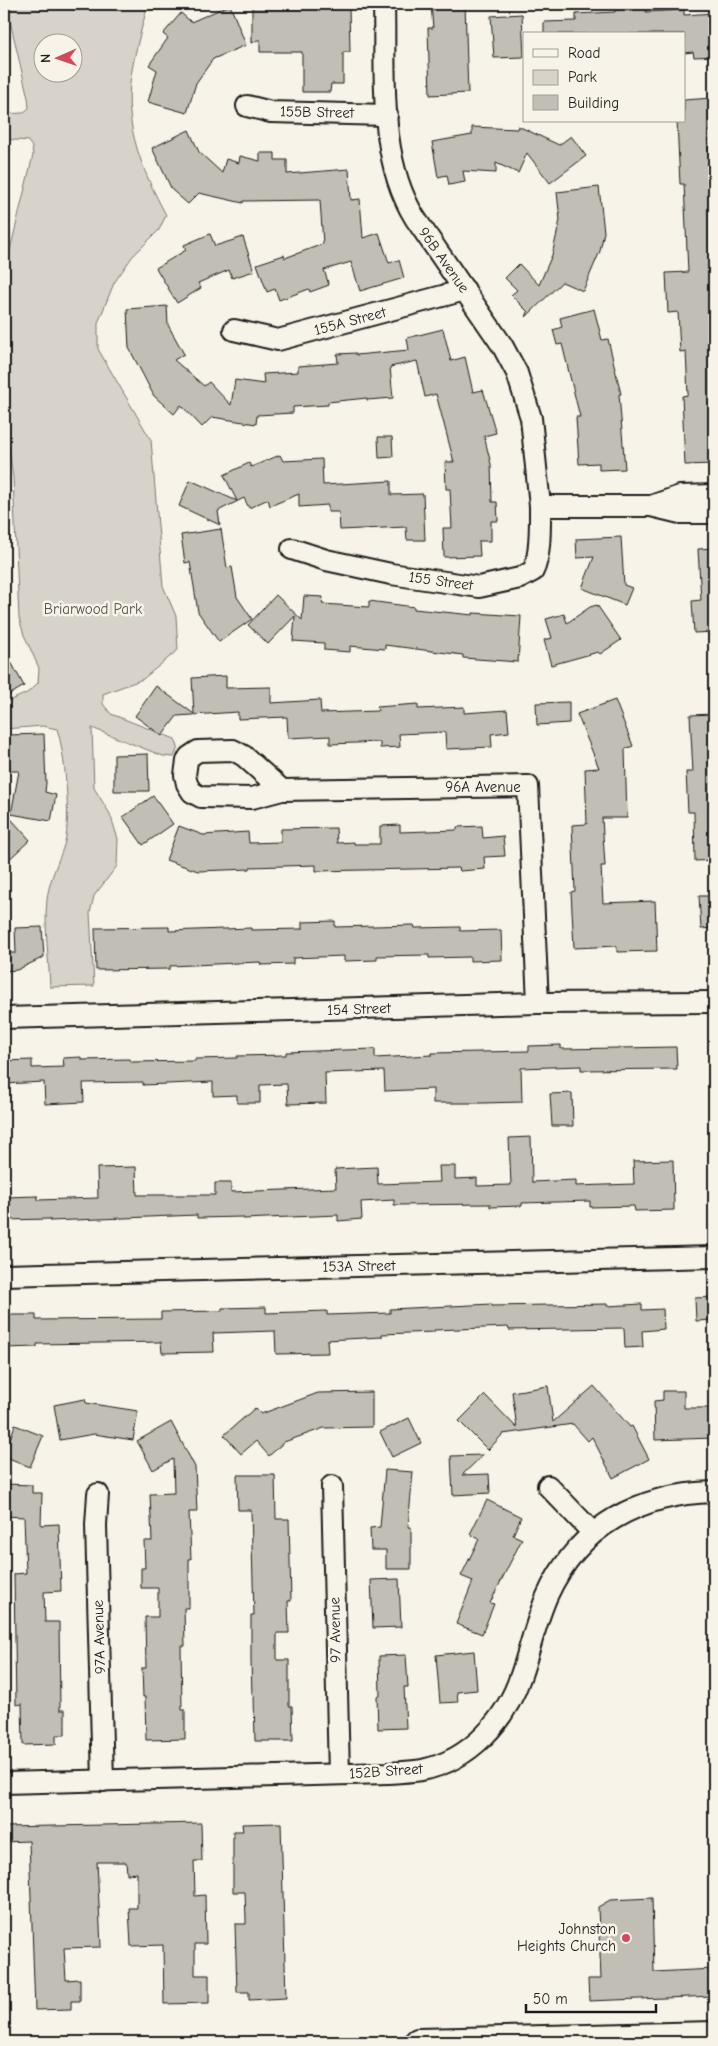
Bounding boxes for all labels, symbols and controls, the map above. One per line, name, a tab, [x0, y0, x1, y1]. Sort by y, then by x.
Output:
north arrow	[32, 32, 82, 82]
legend	[523, 32, 686, 122]
text: Road	[568, 44, 600, 62]
text: N	[37, 54, 54, 63]
text: Park	[568, 68, 597, 86]
text: Building	[568, 94, 619, 112]
street label: 155B Street	[280, 102, 355, 122]
street label: 96B Avenue	[415, 224, 473, 297]
street label: 155A Street	[312, 303, 388, 339]
street label: 155 Street	[408, 568, 475, 595]
park label: Briarwood Park	[44, 600, 143, 618]
street label: 96A Avenue	[445, 778, 521, 796]
street label: 154 Street	[327, 999, 392, 1019]
street label: 153A Street	[322, 1256, 396, 1276]
street label: 97 Avenue	[325, 1596, 345, 1663]
street label: 97A Avenue	[89, 1599, 109, 1675]
street label: 152B Street	[349, 1759, 424, 1783]
place label: Johnston Heights Church	[517, 1920, 616, 1955]
marker: Johnston Heights Church	[620, 1932, 632, 1944]
scale bar	[526, 1981, 656, 2013]
text: 50 m	[533, 1990, 568, 2008]

